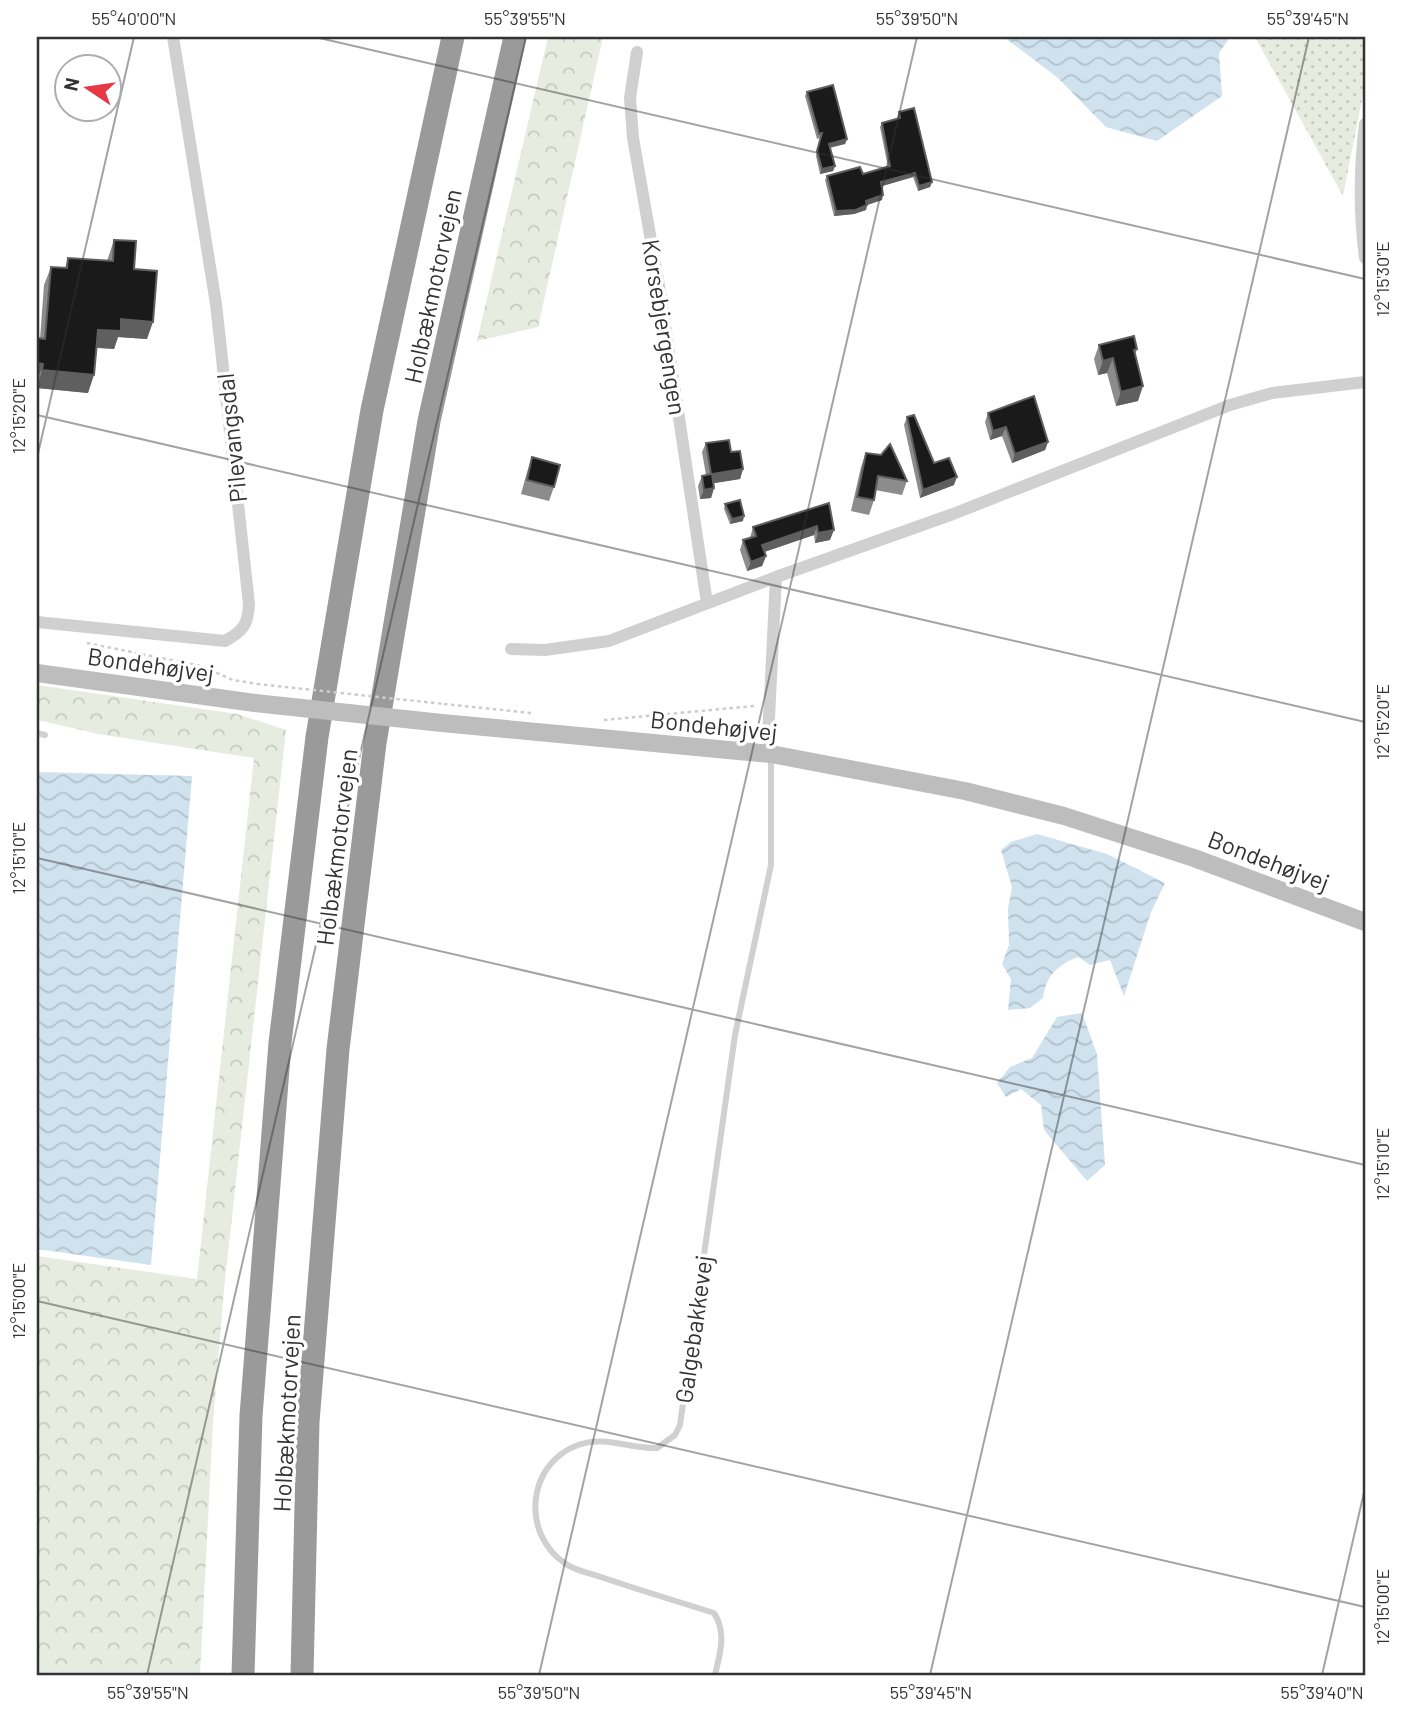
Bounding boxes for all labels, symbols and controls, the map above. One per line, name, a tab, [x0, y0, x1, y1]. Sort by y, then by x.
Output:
text: 55°40'00"N	[91, 7, 177, 29]
text: 55°39'55"N	[484, 7, 566, 29]
text: 55°39'50"N	[876, 7, 958, 29]
text: 55°39'45"N	[1267, 7, 1349, 29]
north arrow	[52, 52, 122, 122]
text: N	[58, 75, 84, 93]
street label: Holbækmotorvejen	[397, 186, 467, 386]
street label: Korsebjergengen	[637, 237, 693, 417]
text: 12°15'30"E	[1371, 241, 1393, 317]
street label: Pilevangsdal	[210, 372, 252, 504]
text: 12°15'20"E	[7, 378, 29, 454]
street label: Bondehøjvej	[86, 641, 216, 687]
text: 12°15'20"E	[1371, 684, 1393, 760]
street label: Bondehøjvej	[649, 704, 779, 746]
street label: Holbækmotorvejen	[310, 747, 362, 947]
text: 12°15'10"E	[7, 822, 29, 894]
street label: Bondehøjvej	[1204, 824, 1334, 896]
text: 12°15'10"E	[1371, 1128, 1393, 1200]
street label: Galgebakkevej	[668, 1253, 718, 1405]
text: 12°15'00"E	[7, 1263, 29, 1339]
street label: Holbækmotorvejen	[266, 1313, 306, 1513]
text: 12°15'00"E	[1371, 1569, 1393, 1645]
text: 55°39'55"N	[107, 1681, 189, 1703]
text: 55°39'50"N	[498, 1681, 580, 1703]
text: 55°39'45"N	[890, 1681, 972, 1703]
text: 55°39'40"N	[1280, 1681, 1364, 1703]

